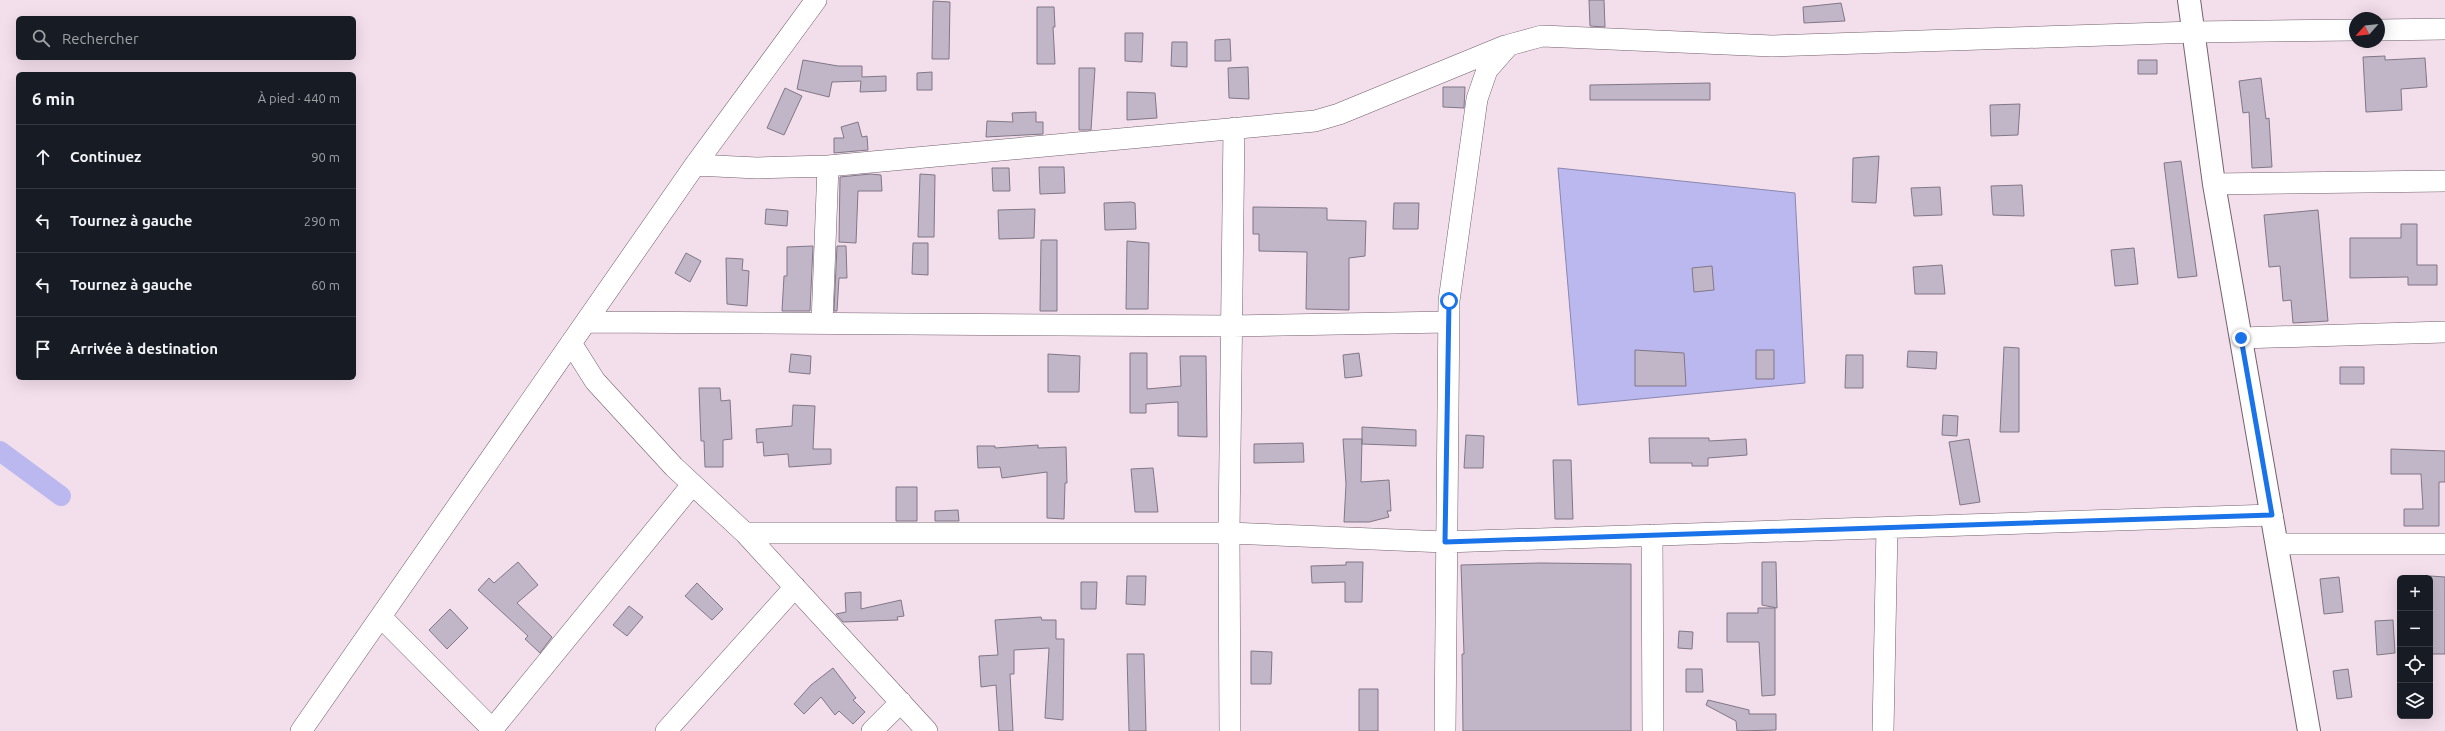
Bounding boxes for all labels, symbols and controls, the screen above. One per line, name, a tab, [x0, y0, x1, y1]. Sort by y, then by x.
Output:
north arrow	[2349, 12, 2385, 48]
search box	[16, 16, 356, 60]
icon: search	[30, 27, 52, 49]
text: Rechercher	[62, 30, 139, 47]
text: 6 min	[32, 89, 75, 108]
text: À pied · 440 m	[258, 91, 340, 105]
icon: ahead	[32, 146, 54, 168]
text: Continuez	[70, 148, 141, 165]
text: 90 m	[311, 150, 340, 164]
icon: left	[32, 210, 54, 232]
text: Tournez à gauche	[70, 212, 193, 229]
text: 290 m	[304, 214, 340, 228]
icon: left	[32, 274, 54, 296]
text: Tournez à gauche	[70, 276, 193, 293]
text: 60 m	[311, 278, 340, 292]
route start	[1440, 292, 1458, 310]
route end	[2232, 329, 2250, 347]
icon: arrive	[32, 338, 54, 360]
text: Arrivée à destination	[70, 340, 218, 357]
map controls	[2397, 575, 2433, 719]
button: +	[2397, 575, 2433, 611]
button: −	[2397, 611, 2433, 647]
button: locate	[2397, 647, 2433, 683]
button: layers	[2397, 683, 2433, 719]

